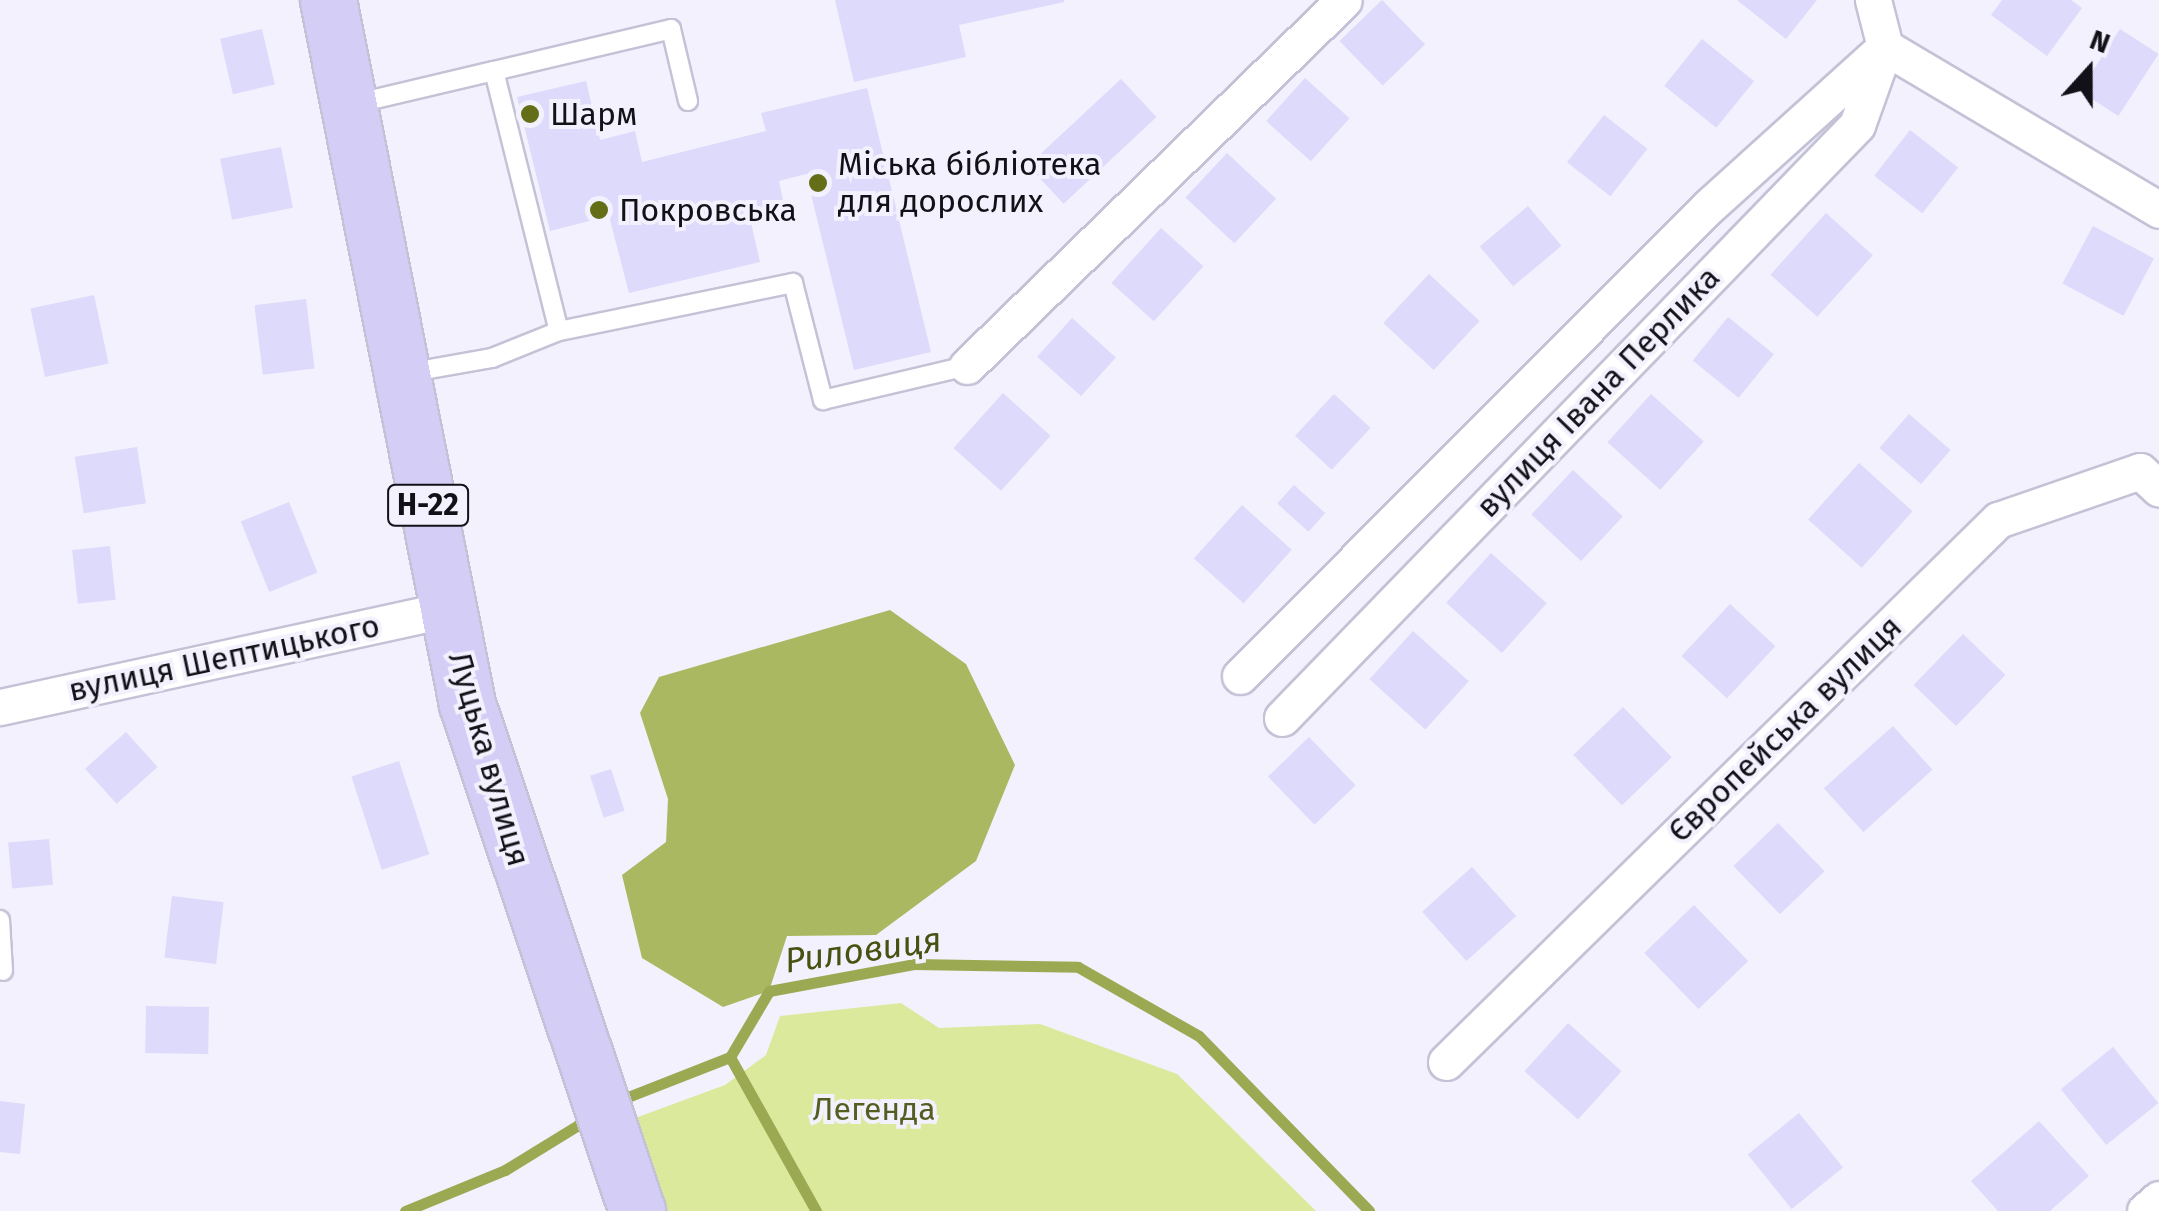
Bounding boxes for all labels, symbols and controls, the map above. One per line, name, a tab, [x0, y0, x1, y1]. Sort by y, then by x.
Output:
north arrow	[2039, 20, 2139, 120]
text: N	[2085, 23, 2115, 60]
place label: Шарм	[550, 95, 637, 133]
marker: Шарм	[519, 103, 541, 125]
place label: Міська бібліотека для дорослих	[838, 146, 1101, 221]
marker: Міська бібліотека для дорослих	[807, 172, 829, 194]
place label: Покровська	[619, 191, 797, 229]
marker: Покровська	[588, 199, 610, 221]
street label: вулиця Івана Перлика	[1468, 259, 1728, 525]
road number: Н-22	[386, 480, 470, 530]
street label: вулиця Шептицького	[65, 606, 383, 710]
street label: Європейська вулиця	[1660, 608, 1910, 850]
street label: Луцька вулиця	[440, 647, 538, 871]
water label: Риловиця	[782, 918, 944, 982]
park label: Легенда	[812, 1090, 936, 1128]

